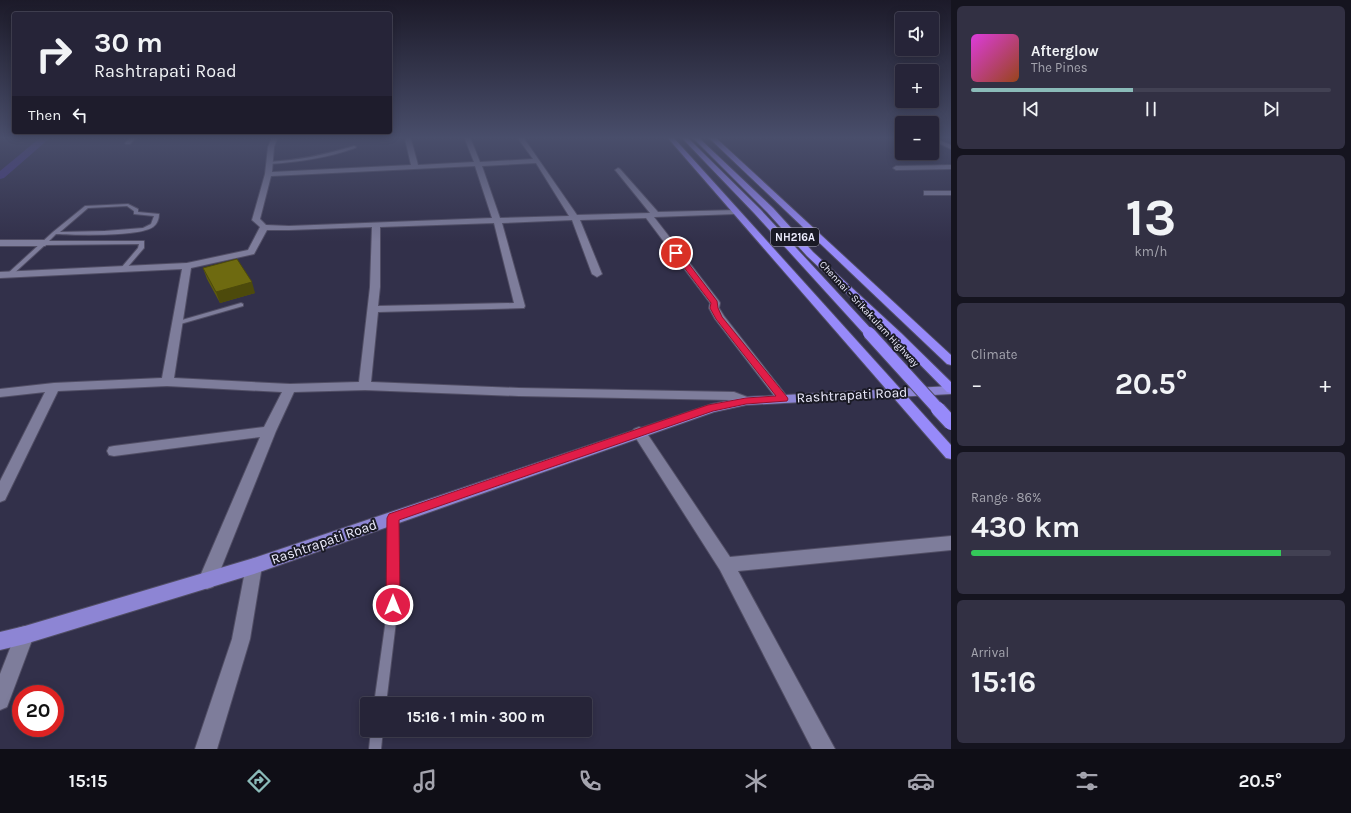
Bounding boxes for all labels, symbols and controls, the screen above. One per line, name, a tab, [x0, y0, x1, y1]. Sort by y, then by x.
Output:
map controls	[895, 12, 939, 160]
button: sound	[895, 12, 939, 56]
text: 30 m	[94, 26, 163, 59]
icon: right	[28, 28, 80, 80]
text: Afterglow	[1031, 42, 1099, 60]
text: Rashtrapati Road	[94, 60, 237, 82]
text: The Pines	[1031, 60, 1088, 75]
button: +	[895, 64, 939, 108]
icon: previous	[1020, 98, 1042, 120]
icon: pause	[1140, 98, 1162, 120]
icon: next	[1260, 98, 1282, 120]
icon: left	[69, 104, 91, 126]
text: Then	[28, 106, 61, 124]
button: −	[895, 116, 939, 160]
text: 13	[1126, 187, 1176, 248]
road number: NH216A	[771, 228, 819, 246]
pin	[659, 236, 693, 270]
icon: arrive	[665, 242, 687, 264]
text: km/h	[1135, 244, 1167, 259]
street label: Chennai - Srikakulam Highway	[817, 259, 921, 370]
text: Climate	[971, 347, 1017, 362]
text: 20.5°	[1115, 366, 1187, 402]
text: −	[971, 372, 983, 398]
text: +	[1319, 372, 1331, 398]
street label: Rashtrapati Road	[796, 384, 908, 406]
text: Range · 86%	[971, 490, 1041, 505]
text: 430 km	[971, 509, 1080, 545]
street label: Rashtrapati Road	[269, 516, 379, 568]
position arrow	[372, 584, 414, 626]
text: Arrival	[971, 645, 1009, 660]
text: 15:16	[971, 664, 1036, 700]
speed limit sign: 20	[12, 685, 64, 737]
text: 15:16 · 1 min · 300 m	[407, 708, 545, 726]
icon: directions	[245, 767, 273, 795]
icon: music	[411, 767, 439, 795]
icon: phone	[576, 767, 604, 795]
icon: climate	[742, 767, 770, 795]
icon: car	[907, 767, 935, 795]
icon: filters	[1073, 767, 1101, 795]
text: 15:15	[69, 770, 107, 792]
text: 20.5°	[1238, 770, 1282, 792]

